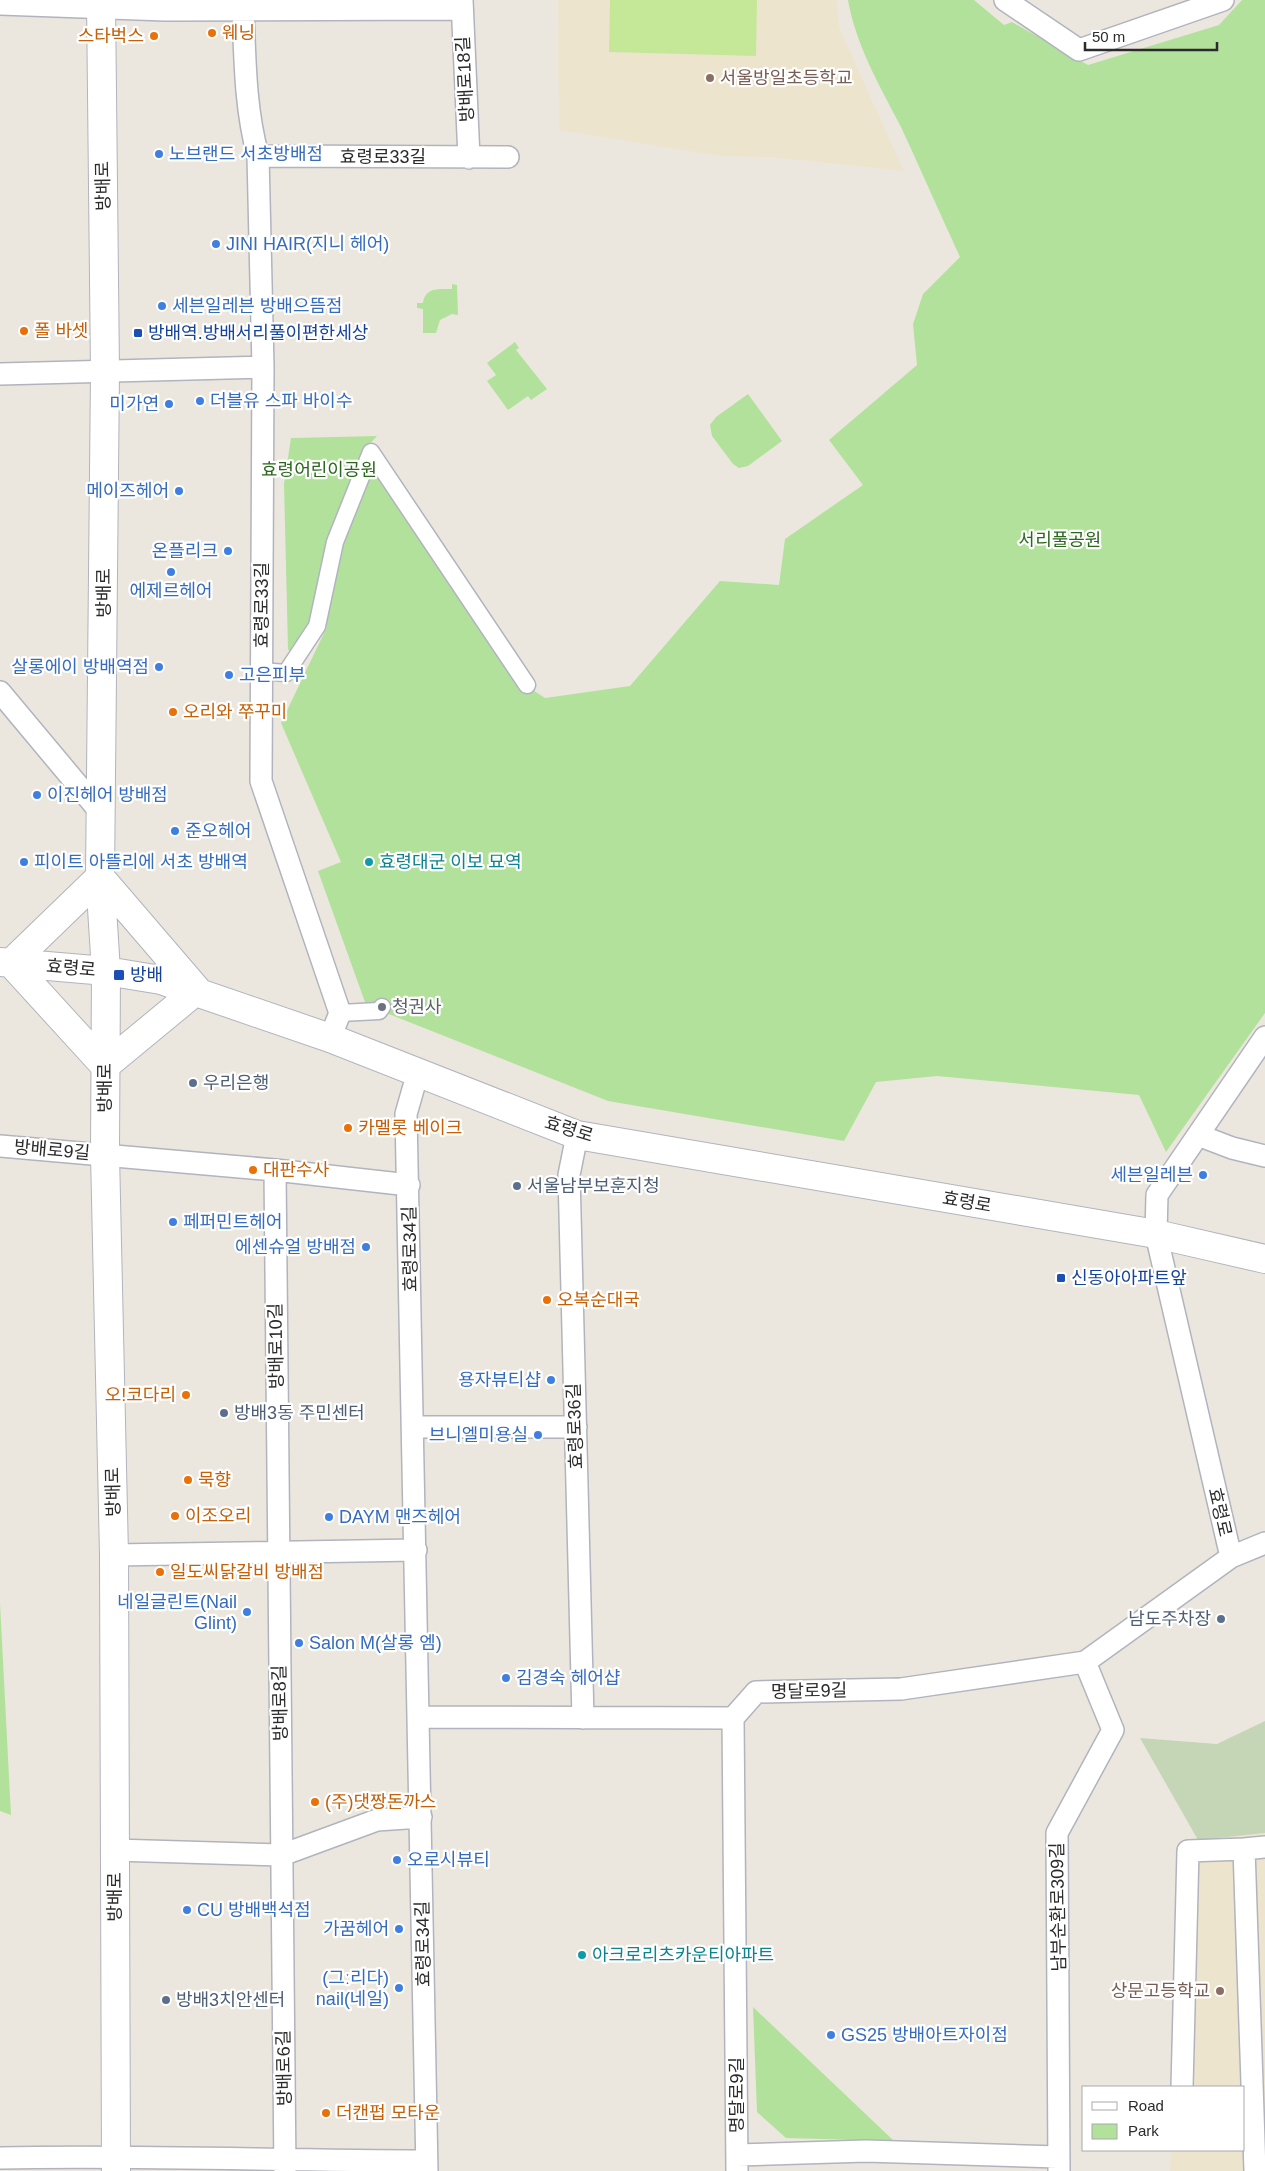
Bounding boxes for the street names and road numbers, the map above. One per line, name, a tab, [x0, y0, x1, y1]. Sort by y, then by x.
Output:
street label: 방배로18길	[453, 35, 477, 123]
street label: 효령로33길	[340, 147, 426, 167]
street label: 방배로	[93, 161, 113, 211]
street label: 효령로33길	[252, 562, 272, 648]
street label: 방배로	[94, 568, 114, 618]
street label: 효령로	[45, 956, 97, 980]
street label: 방배로	[95, 1063, 115, 1113]
street label: 효령로	[542, 1112, 596, 1146]
street label: 방배로9길	[13, 1137, 91, 1163]
street label: 효령로	[941, 1188, 993, 1216]
street label: 효령로34길	[399, 1206, 421, 1292]
street label: 방배로10길	[265, 1303, 287, 1389]
street label: 효령로36길	[564, 1383, 586, 1469]
street label: 방배로	[103, 1467, 123, 1517]
street label: 효령로	[1205, 1486, 1235, 1538]
street label: 방배로8길	[269, 1665, 291, 1741]
street label: 명달로9길	[771, 1680, 847, 1702]
street label: 남부순환로309길	[1047, 1842, 1069, 1972]
street label: 방배로	[105, 1872, 125, 1922]
street label: 효령로34길	[412, 1901, 434, 1987]
street label: 방배로6길	[273, 2030, 295, 2106]
street label: 명달로9길	[727, 2057, 747, 2133]

